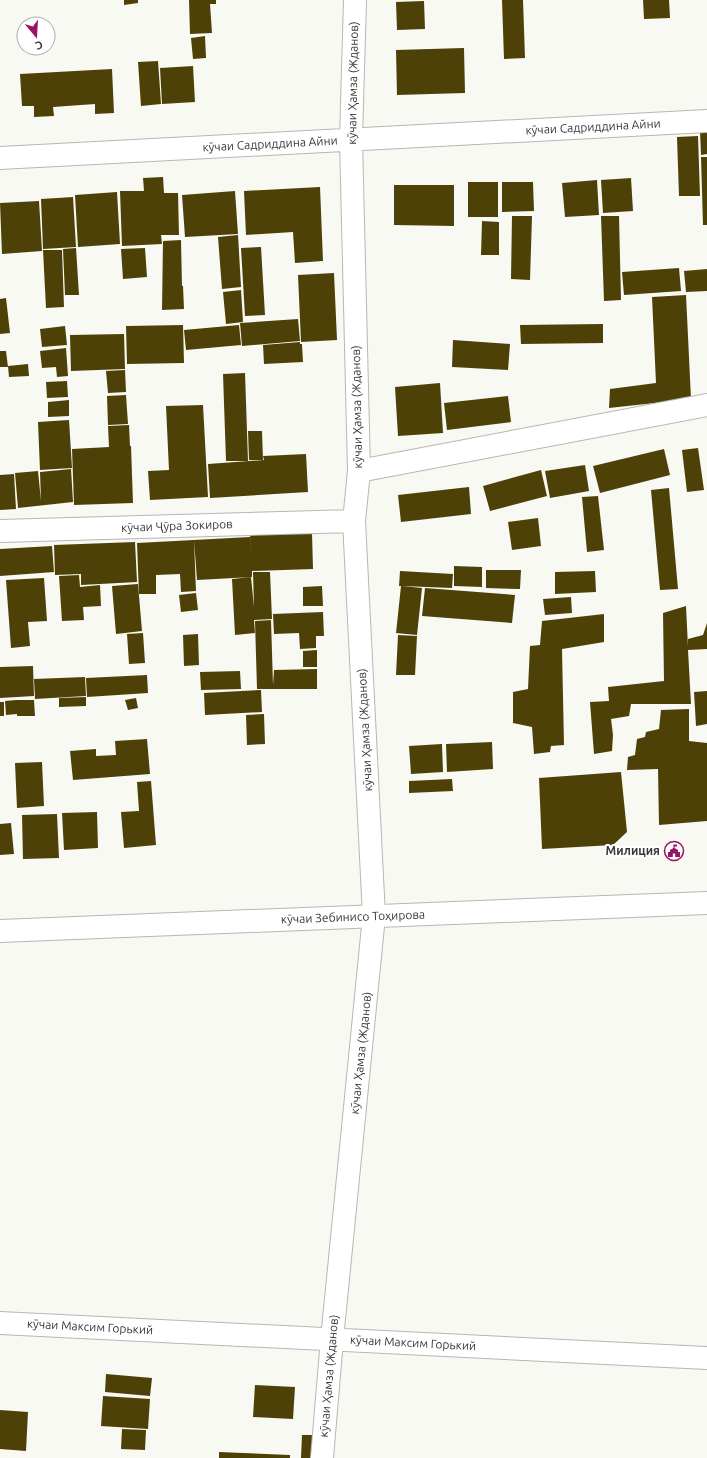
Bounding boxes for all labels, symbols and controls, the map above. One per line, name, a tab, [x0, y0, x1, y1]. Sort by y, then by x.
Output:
north arrow	[16, 16, 56, 56]
street label: кӯчаи Ҳамза (Жданов)	[345, 21, 361, 145]
text: С	[34, 39, 44, 52]
street label: кӯчаи Садриддина Айни	[525, 116, 661, 137]
street label: кӯчаи Садриддина Айни	[202, 133, 338, 154]
street label: кӯчаи Ҳамза (Жданов)	[349, 345, 365, 469]
street label: кӯчаи Ҷӯра Зокиров	[121, 517, 233, 534]
street label: кӯчаи Ҳамза (Жданов)	[355, 668, 375, 792]
public building icon: Милиция	[663, 840, 685, 862]
place label: Милиция	[606, 844, 660, 857]
street label: кӯчаи Зебинисо Тоҳирова	[281, 907, 425, 926]
street label: кӯчаи Ҳамза (Жданов)	[348, 991, 374, 1115]
street label: кӯчаи Ҳамза (Жданов)	[317, 1314, 341, 1438]
street label: кӯчаи Максим Горький	[27, 1317, 154, 1336]
street label: кӯчаи Максим Горький	[350, 1333, 477, 1352]

